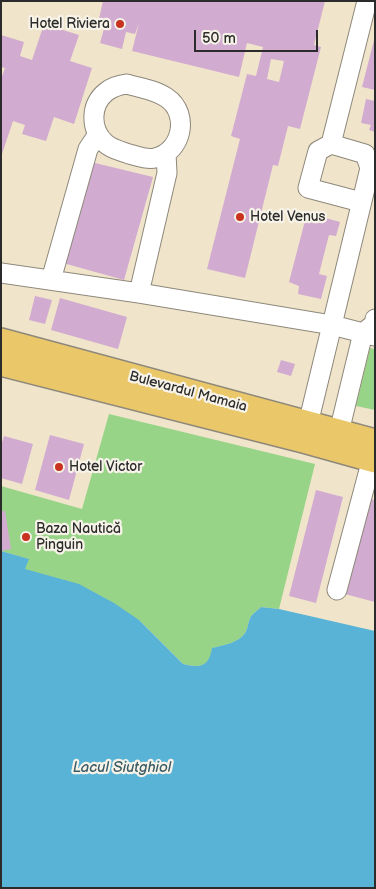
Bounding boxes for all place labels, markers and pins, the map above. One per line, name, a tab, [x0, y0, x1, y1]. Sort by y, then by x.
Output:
place label: Hotel Riviera	[29, 16, 110, 32]
marker: Hotel Riviera	[114, 18, 126, 30]
place label: Hotel Venus	[250, 209, 326, 225]
marker: Hotel Venus	[234, 211, 246, 223]
place label: Hotel Victor	[69, 459, 142, 475]
marker: Hotel Victor	[53, 461, 65, 473]
place label: Baza Nautică Pinguin	[36, 521, 121, 554]
marker: Baza Nautică Pinguin	[20, 531, 32, 543]

